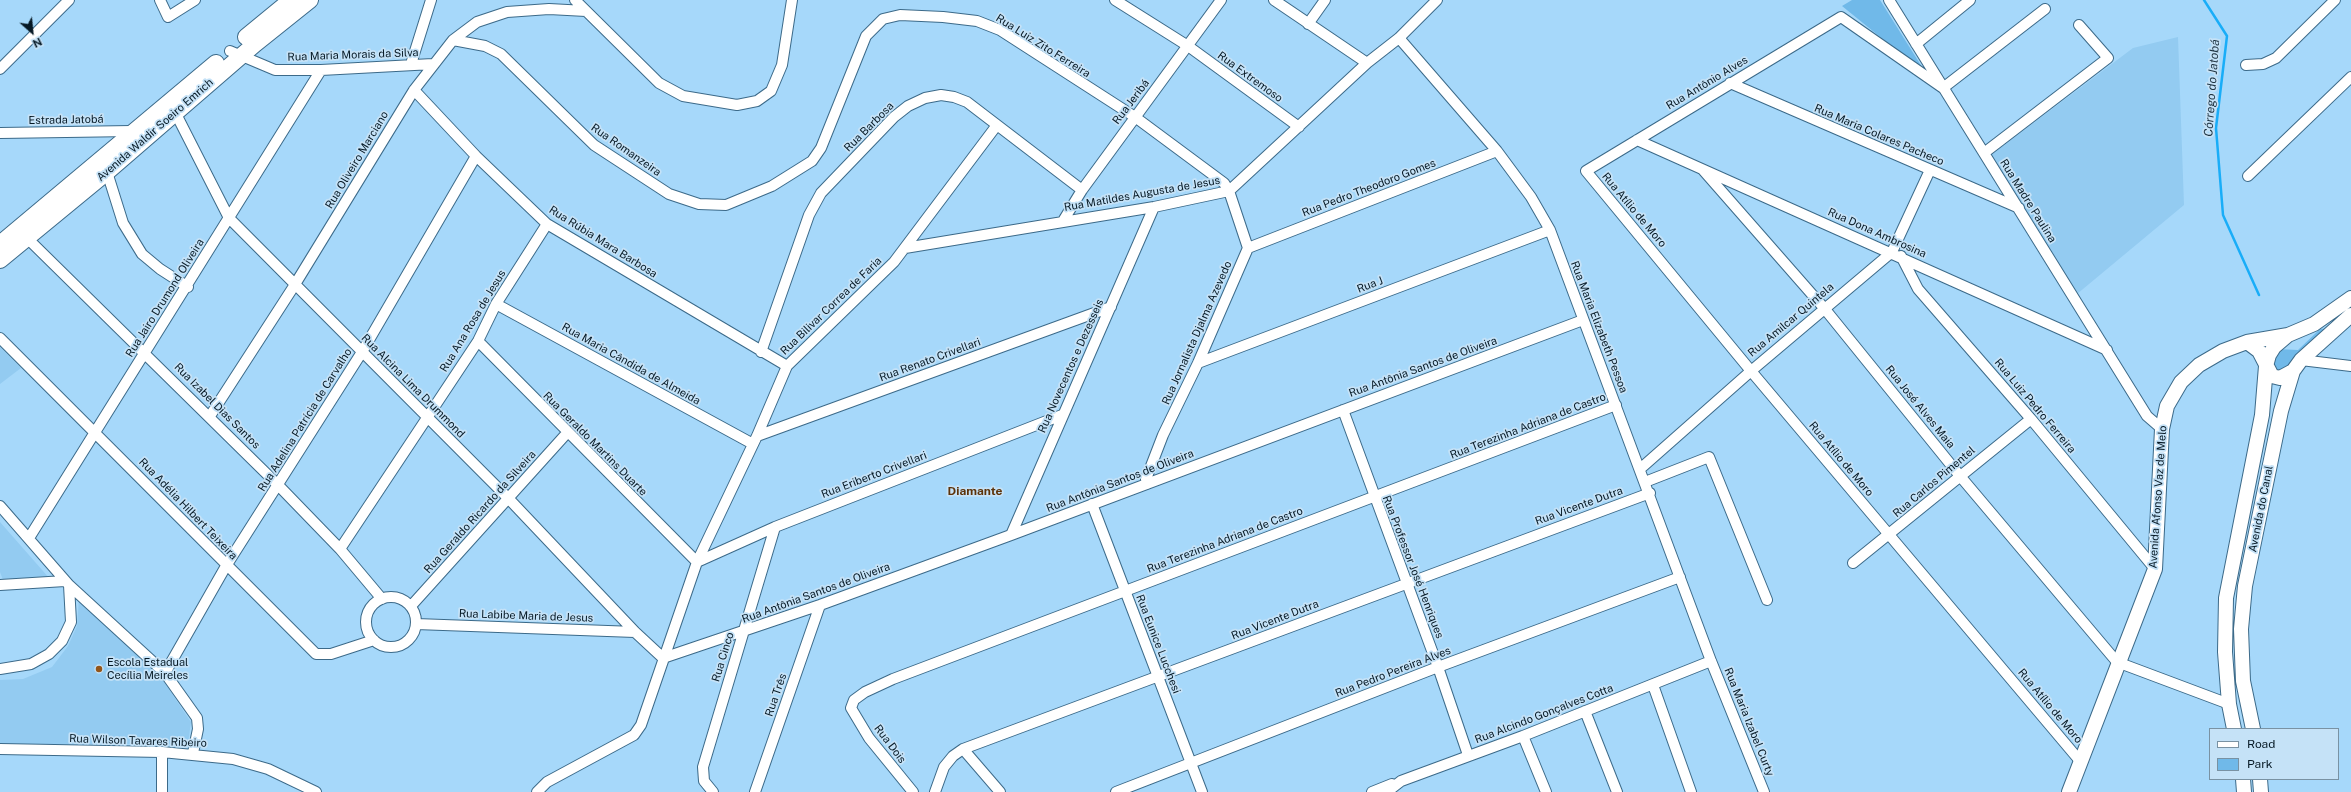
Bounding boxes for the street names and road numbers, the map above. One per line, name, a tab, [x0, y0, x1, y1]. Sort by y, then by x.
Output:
street label: Rua Luiz Zito Ferreira	[993, 12, 1093, 80]
street label: Rua Maria Morais da Silva	[287, 46, 419, 64]
street label: Rua Extremoso	[1215, 49, 1285, 105]
street label: Rua Antônio Alves	[1664, 53, 1750, 113]
street label: Avenida Waldir Soeiro Emrich	[94, 76, 216, 184]
street label: Rua Jeribá	[1110, 77, 1152, 127]
street label: Rua Barbosa	[841, 99, 897, 155]
street label: Rua Maria Colares Pacheco	[1812, 102, 1946, 168]
street label: Rua Oliveiro Marciano	[323, 109, 391, 211]
street label: Estrada Jatobá	[28, 113, 104, 127]
street label: Rua Romanzeira	[588, 121, 664, 179]
street label: Rua Pedro Theodoro Gomes	[1300, 156, 1438, 220]
street label: Rua Madre Paulina	[1997, 157, 2059, 245]
street label: Rua Atílio de Moro	[1599, 170, 1669, 250]
street label: Rua Matildes Augusta de Jesus	[1063, 174, 1221, 214]
street label: Rua Rúbia Mara Barbosa	[546, 203, 660, 281]
street label: Rua Dona Ambrosina	[1826, 205, 1928, 261]
street label: Rua Jairo Drumond Oliveira	[123, 236, 207, 360]
street label: Rua Bilivar Correa de Faria	[778, 254, 884, 358]
street label: Rua Jornalista Djalma Azevedo	[1159, 259, 1235, 407]
street label: Rua Maria Elizabeth Pessoa	[1568, 259, 1630, 395]
street label: Rua Ana Rosa de Jesus	[437, 268, 509, 374]
street label: Rua J	[1355, 274, 1385, 296]
street label: Rua Amilcar Quintela	[1745, 280, 1837, 360]
street label: Rua Novecentos e Dezesseis	[1035, 297, 1107, 435]
street label: Rua Maria Cândida de Almeida	[559, 320, 703, 408]
street label: Rua Alcina Lima Drummond	[358, 331, 468, 441]
street label: Rua Antônia Santos de Oliveira	[1347, 334, 1499, 400]
street label: Rua Renato Crivellari	[877, 336, 983, 384]
street label: Rua Adelina Patrícia de Carvalho	[255, 346, 355, 494]
street label: Rua Luiz Pedro Ferreira	[1992, 356, 2078, 456]
street label: Rua Izabel Dias Santos	[171, 360, 263, 452]
street label: Rua José Alves Maia	[1883, 363, 1957, 451]
street label: Rua Geraldo Martins Duarte	[540, 389, 650, 499]
street label: Rua Terezinha Adriana de Castro	[1448, 390, 1608, 462]
street label: Rua Atílio de Moro	[1806, 419, 1876, 499]
street label: Avenida Afonso Vaz de Melo	[2146, 425, 2170, 569]
street label: Rua Carlos Pimentel	[1890, 444, 1978, 520]
street label: Rua Antônia Santos de Oliveira	[1044, 447, 1196, 515]
street label: Rua Geraldo Ricardo da Silveira	[421, 448, 539, 576]
street label: Rua Eriberto Crivellari	[819, 449, 929, 501]
street label: Rua Adélia Hilbert Teixeira	[136, 455, 240, 563]
street label: Avenida do Canal	[2246, 465, 2276, 553]
street label: Rua Vicente Dutra	[1533, 484, 1625, 528]
street label: Rua Professor José Henriques	[1380, 494, 1446, 640]
street label: Rua Terezinha Adriana de Castro	[1145, 504, 1305, 576]
street label: Rua Antônia Santos de Oliveira	[740, 560, 892, 626]
street label: Rua Eunice Lucchesi	[1133, 593, 1183, 695]
street label: Rua Vicente Dutra	[1229, 597, 1321, 643]
street label: Rua Labibe Maria de Jesus	[459, 607, 593, 625]
street label: Rua Cinco	[709, 631, 737, 683]
street label: Rua Pedro Pereira Alves	[1333, 644, 1453, 700]
street label: Rua Maria Izabel Curty	[1721, 666, 1777, 778]
street label: Rua Atílio de Moro	[2015, 666, 2085, 746]
street label: Rua Três	[762, 672, 790, 718]
street label: Rua Alcindo Gonçalves Cotta	[1473, 681, 1615, 747]
street label: Rua Dois	[871, 722, 909, 766]
street label: Rua Wilson Tavares Ribeiro	[69, 732, 207, 750]

